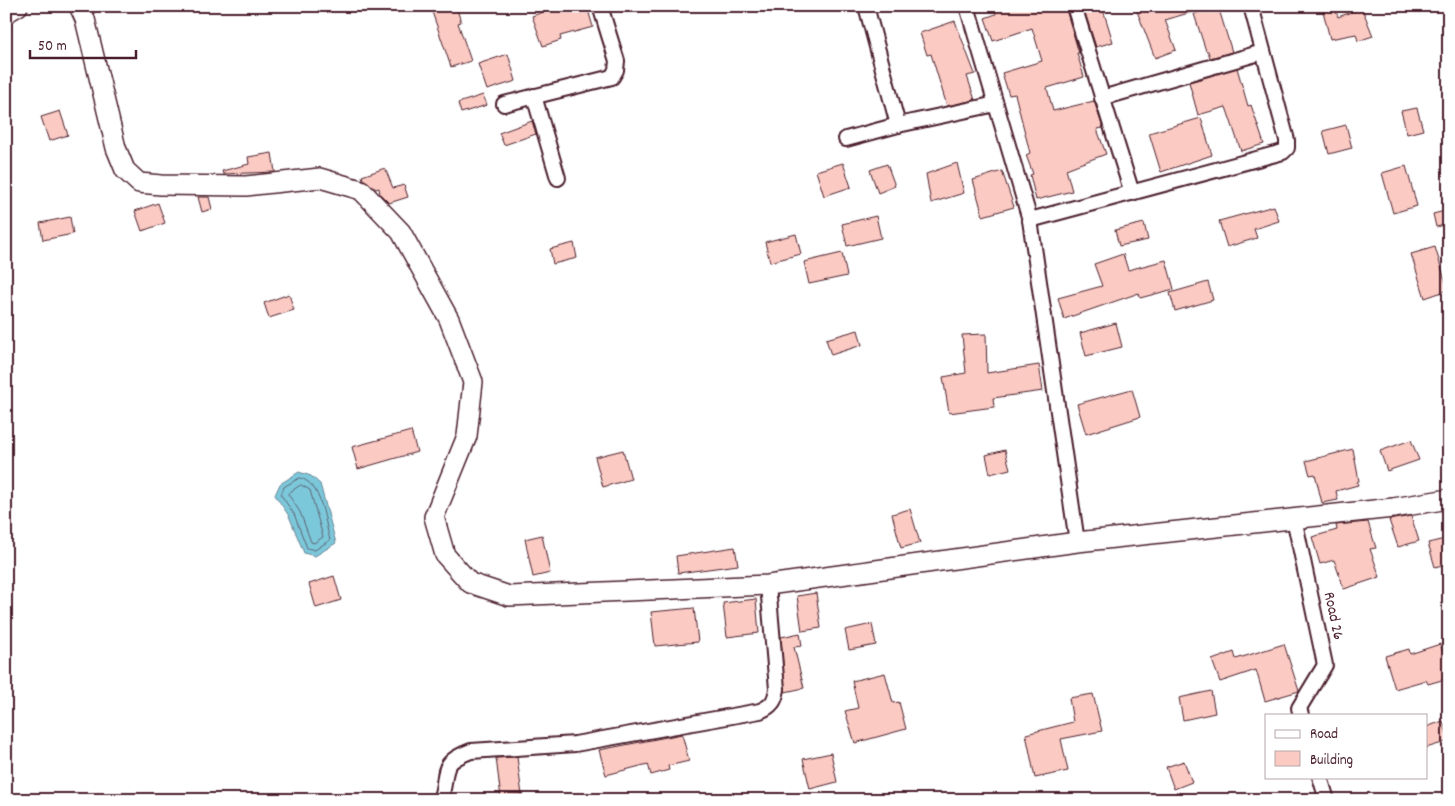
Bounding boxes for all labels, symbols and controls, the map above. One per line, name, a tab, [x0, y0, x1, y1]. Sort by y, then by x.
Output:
scale bar	[30, 28, 136, 60]
text: 50 m	[38, 36, 67, 58]
street label: Road 26	[1317, 590, 1349, 642]
legend	[1265, 714, 1428, 778]
text: Road	[1310, 724, 1338, 746]
text: Building	[1310, 750, 1353, 772]

